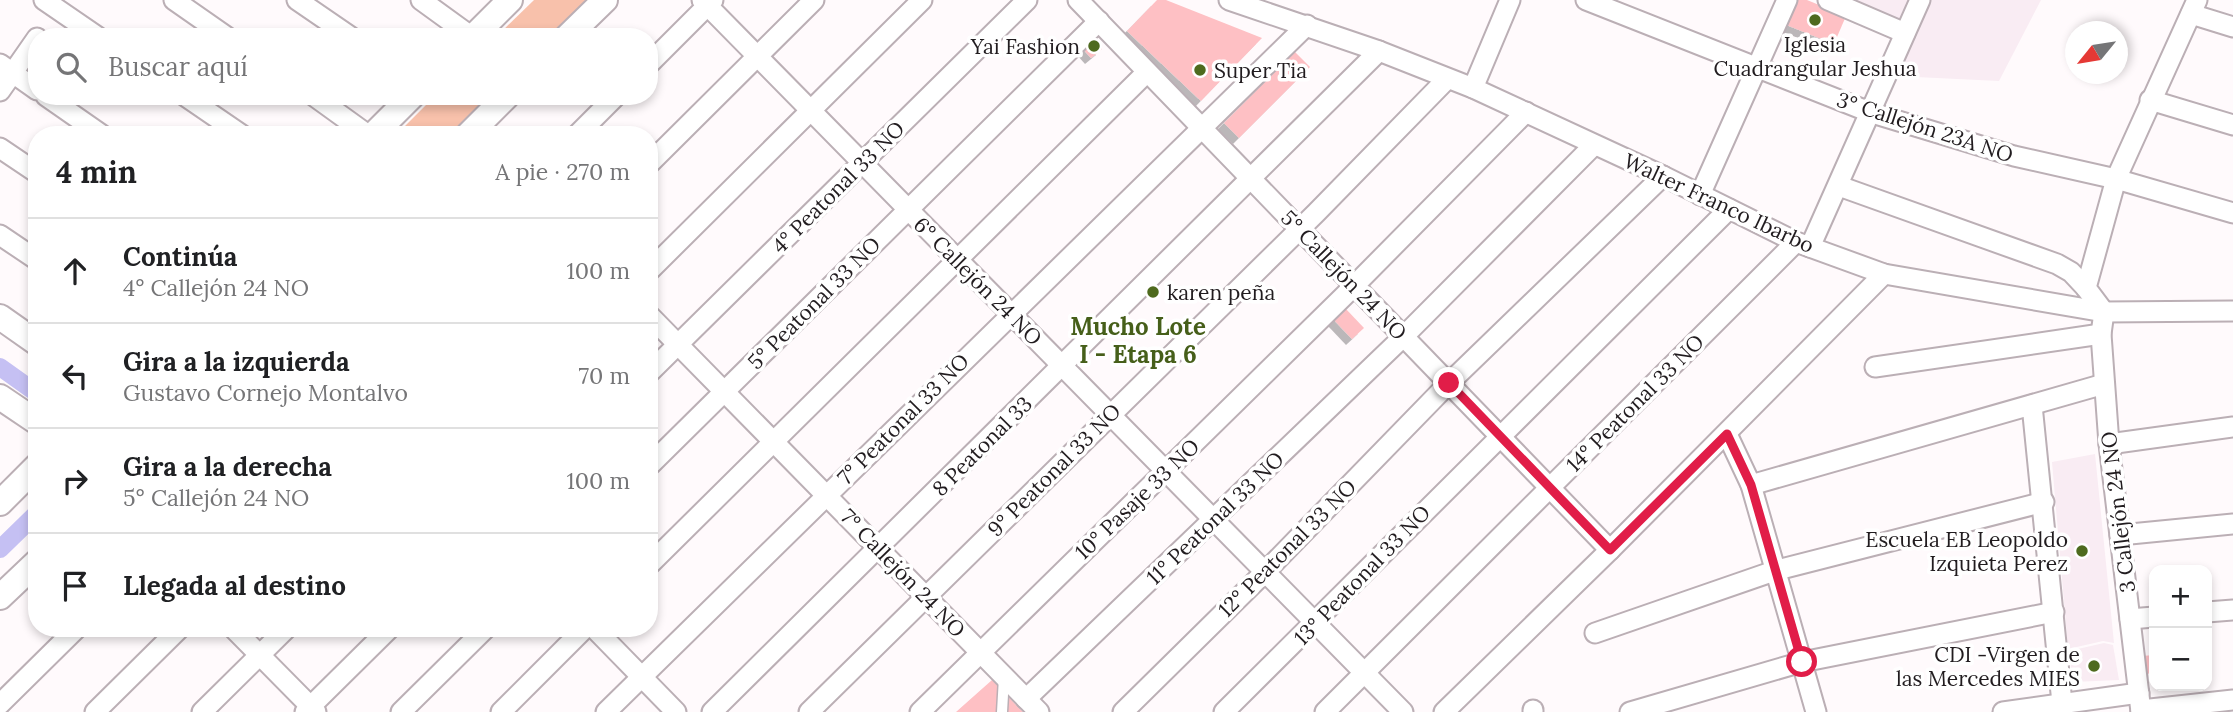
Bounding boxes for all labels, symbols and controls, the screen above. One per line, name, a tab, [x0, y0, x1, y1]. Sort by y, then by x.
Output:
marker: Iglesia Cuadrangular Jeshua	[1807, 12, 1823, 28]
north arrow	[2065, 21, 2128, 84]
search box	[28, 28, 658, 105]
place label: Iglesia Cuadrangular Jeshua	[1713, 31, 1917, 82]
place label: Yai Fashion	[970, 33, 1080, 60]
marker: Yai Fashion	[1086, 38, 1102, 54]
icon: search	[52, 48, 90, 86]
text: Buscar aquí	[108, 50, 248, 83]
place label: Super Tia	[1214, 57, 1307, 84]
marker: Super Tia	[1192, 62, 1208, 78]
street label: 3° Callejón 23A NO	[1833, 86, 2017, 168]
street label: 4° Peatonal 33 NO	[766, 115, 910, 259]
street label: Walter Franco Ibarbo	[1619, 147, 1819, 259]
text: 4 min	[56, 153, 137, 191]
text: A pie · 270 m	[495, 157, 630, 186]
street label: 5° Callejón 24 NO	[1275, 204, 1413, 346]
street label: 6° Callejón 24 NO	[908, 211, 1048, 351]
street label: 5° Peatonal 33 NO	[742, 231, 886, 375]
text: Continúa	[123, 240, 237, 273]
icon: ahead	[56, 252, 94, 290]
text: 100 m	[566, 256, 630, 285]
text: 4° Callejón 24 NO	[123, 273, 309, 302]
place label: karen peña	[1167, 279, 1275, 306]
marker: karen peña	[1145, 284, 1161, 300]
district label: Mucho Lote I - Etapa 6	[1070, 311, 1206, 370]
street label: 14° Peatonal 33 NO	[1560, 328, 1710, 478]
text: Gira a la izquierda	[123, 345, 350, 378]
street label: 7° Peatonal 33 NO	[832, 348, 974, 490]
icon: left	[56, 357, 94, 395]
text: 70 m	[579, 361, 630, 390]
route end	[1433, 367, 1464, 398]
text: Gustavo Cornejo Montalvo	[123, 378, 408, 407]
street label: 8 Peatonal 33	[926, 390, 1038, 502]
street label: 9° Peatonal 33 NO	[982, 398, 1126, 542]
street label: 3 Callejón 24 NO	[2095, 430, 2141, 594]
street label: 10° Pasaje 33 NO	[1069, 433, 1205, 565]
street label: 11° Peatonal 33 NO	[1141, 446, 1289, 590]
text: Gira a la derecha	[123, 450, 332, 483]
icon: right	[56, 462, 94, 500]
text: 100 m	[566, 466, 630, 495]
street label: 12° Peatonal 33 NO	[1212, 473, 1362, 623]
text: 5° Callejón 24 NO	[123, 483, 309, 512]
street label: 13° Peatonal 33 NO	[1288, 499, 1436, 651]
street label: 7° Callejón 24 NO	[835, 503, 971, 643]
place label: Escuela EB Leopoldo Izquieta Perez	[1865, 526, 2068, 577]
marker: Escuela EB Leopoldo Izquieta Perez	[2074, 543, 2090, 559]
map controls	[2149, 565, 2212, 691]
button: +	[2149, 565, 2212, 628]
icon: arrive	[56, 567, 94, 605]
text: Llegada al destino	[123, 569, 346, 602]
button: −	[2149, 628, 2212, 691]
place label: CDI -Virgen de las Mercedes MIES	[1896, 641, 2080, 692]
route start	[1786, 646, 1817, 677]
marker: CDI -Virgen de las Mercedes MIES	[2086, 658, 2102, 674]

